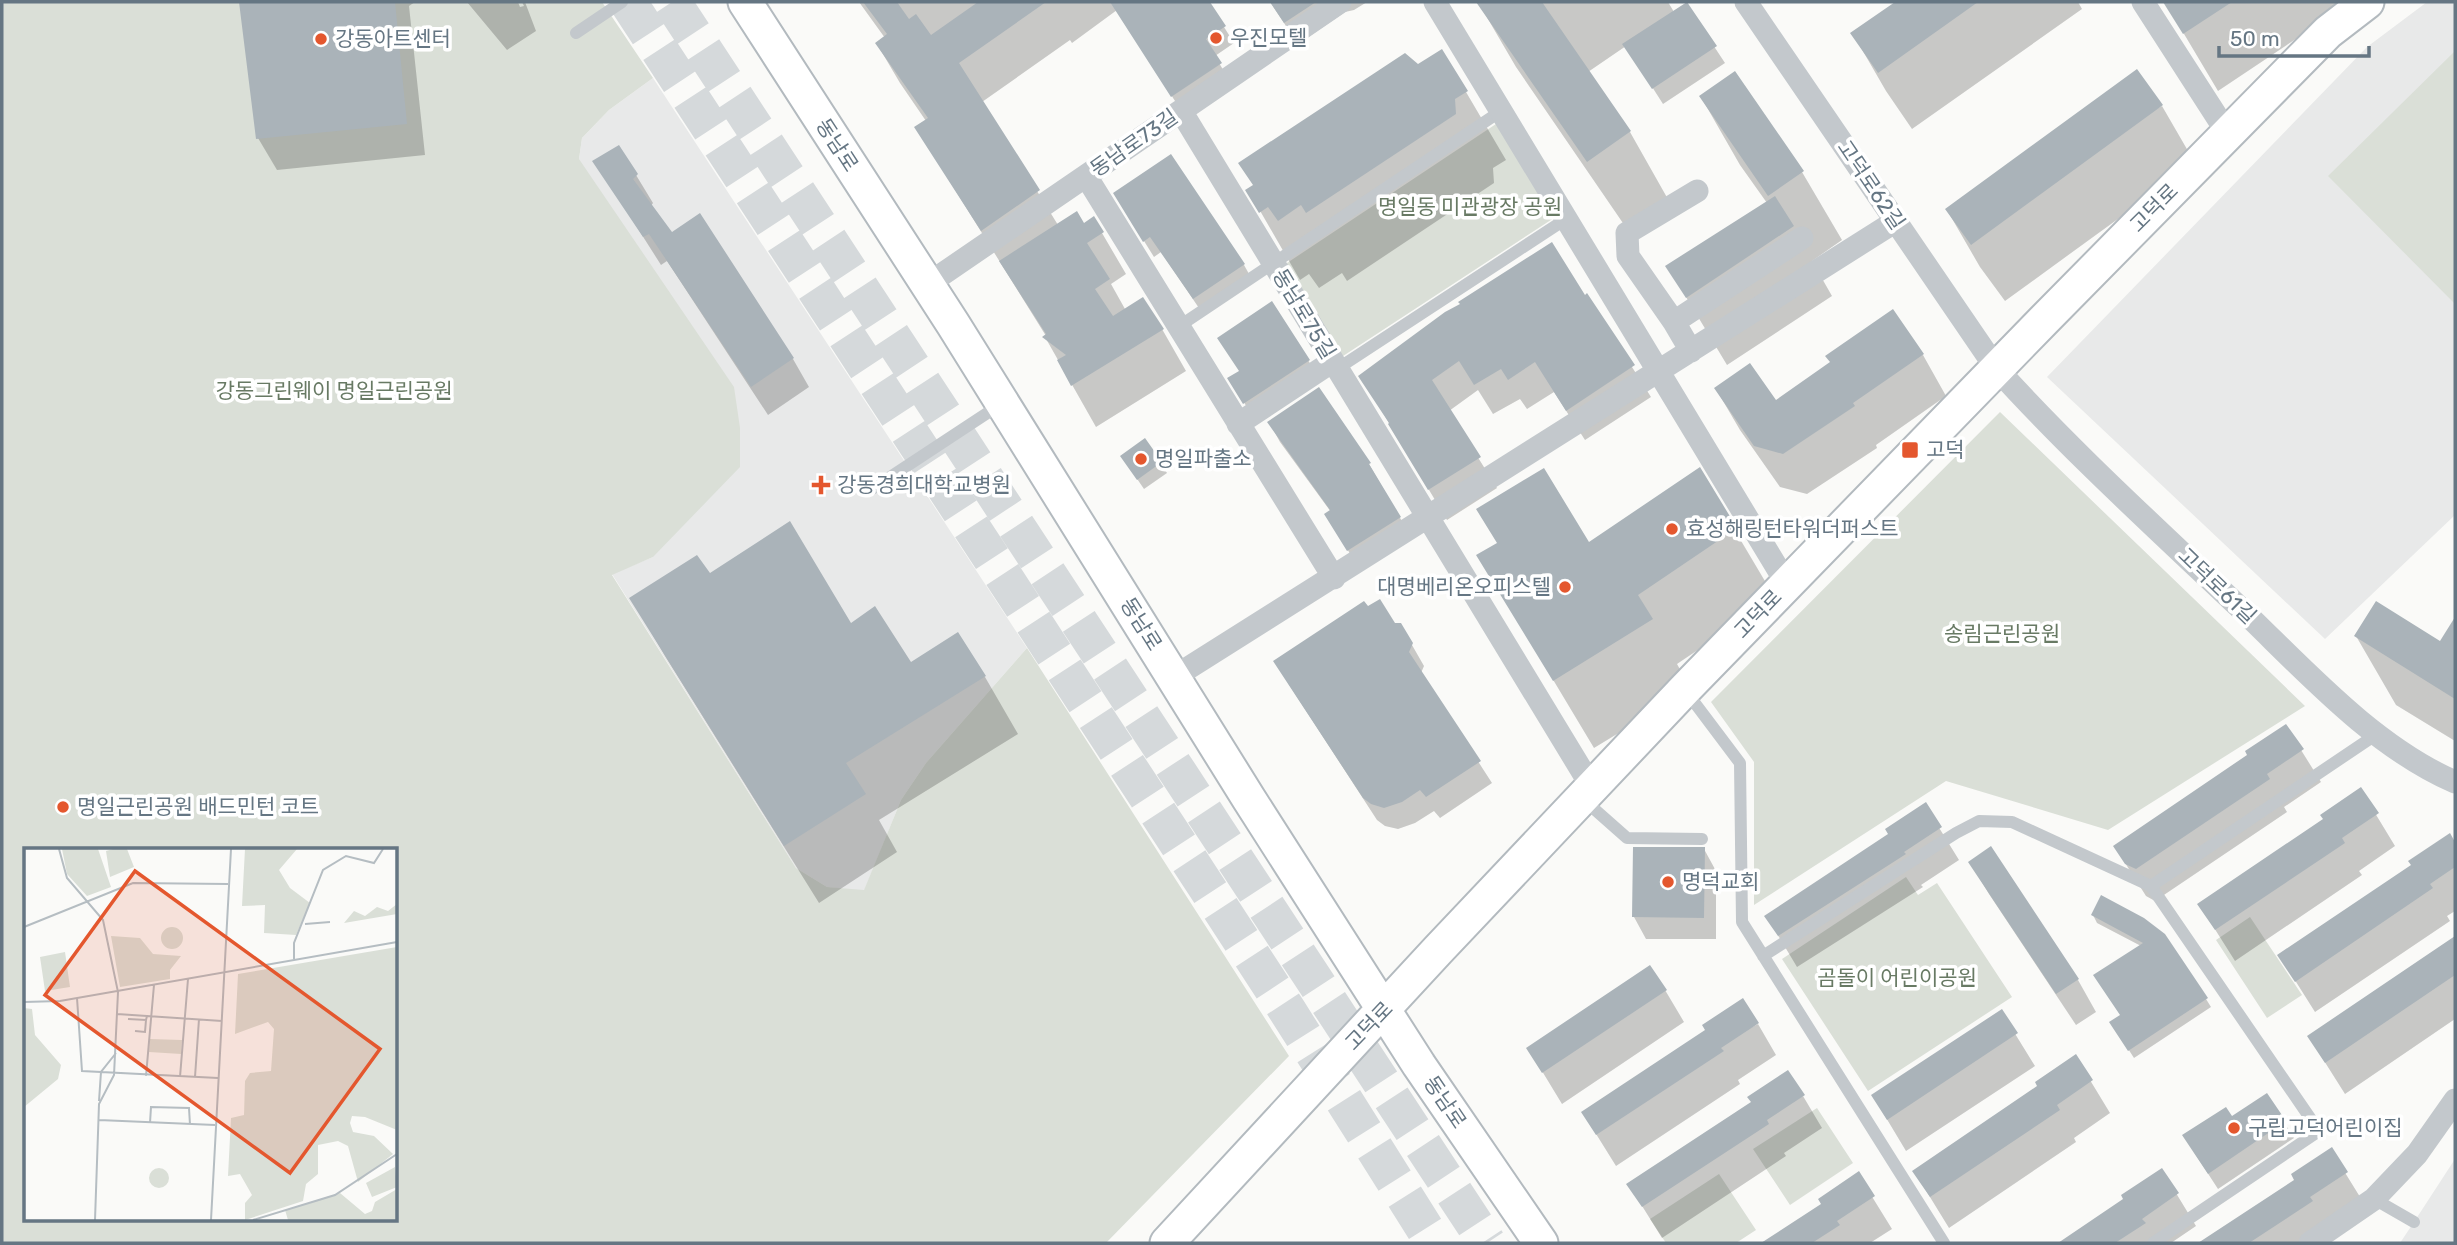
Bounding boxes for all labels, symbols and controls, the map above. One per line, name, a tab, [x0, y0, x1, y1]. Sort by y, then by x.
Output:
scale bar	[2219, 14, 2370, 58]
place label: 우진모텔	[1230, 25, 1307, 50]
place label: 강동아트센터	[335, 26, 451, 51]
text: 50 m	[2230, 26, 2280, 51]
marker: 우진모텔	[1208, 30, 1224, 46]
marker: 강동아트센터	[313, 31, 329, 47]
street label: 동남로73길	[1085, 103, 1182, 182]
street label: 동남로	[811, 114, 864, 176]
street label: 고덕로62길	[1832, 135, 1910, 234]
street label: 고덕로	[2124, 178, 2183, 237]
park label: 명일동 미관광장 공원	[1378, 194, 1562, 219]
street label: 동남로75길	[1268, 264, 1341, 363]
park label: 강동그린웨이 명일근린공원	[216, 378, 452, 403]
place label: 고덕	[1926, 437, 1965, 462]
marker: 고덕	[1900, 440, 1920, 460]
place label: 명일파출소	[1155, 446, 1252, 471]
marker: 명일파출소	[1133, 451, 1149, 467]
place label: 강동경희대학교병원	[837, 472, 1011, 497]
marker: 강동경희대학교병원	[811, 475, 831, 495]
place label: 효성해링턴타워더퍼스트	[1686, 516, 1899, 541]
marker: 효성해링턴타워더퍼스트	[1664, 521, 1680, 537]
street label: 고덕로61길	[2173, 542, 2261, 629]
place label: 대명베리온오피스텔	[1377, 574, 1551, 599]
marker: 대명베리온오피스텔	[1557, 579, 1573, 595]
street label: 고덕로	[1729, 584, 1787, 643]
street label: 동남로	[1115, 593, 1167, 655]
park label: 송림근린공원	[1944, 621, 2060, 646]
place label: 명일근린공원 배드민턴 코트	[77, 794, 319, 819]
marker: 명일근린공원 배드민턴 코트	[55, 799, 71, 815]
inset map	[24, 848, 397, 1220]
place label: 명덕교회	[1682, 869, 1759, 894]
marker: 명덕교회	[1660, 874, 1676, 890]
park label: 곰돌이 어린이공원	[1817, 965, 1977, 990]
street label: 고덕로	[1340, 996, 1398, 1055]
street label: 동남로	[1419, 1071, 1472, 1133]
place label: 구립고덕어린이집	[2248, 1115, 2403, 1140]
marker: 구립고덕어린이집	[2226, 1120, 2242, 1136]

